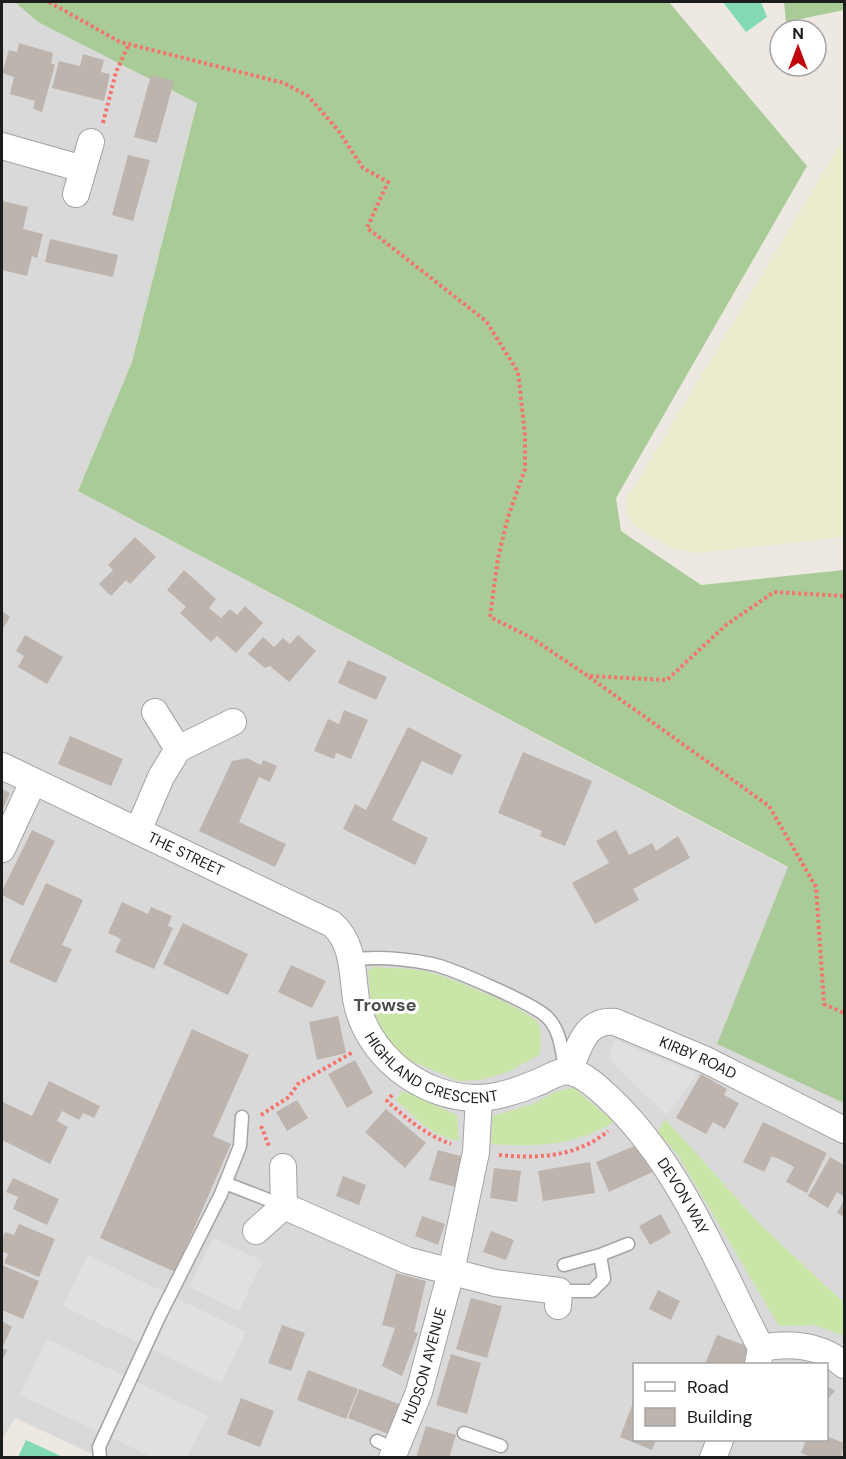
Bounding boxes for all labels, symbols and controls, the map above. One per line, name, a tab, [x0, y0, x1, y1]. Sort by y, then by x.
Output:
north arrow	[768, 18, 828, 78]
text: N	[792, 23, 804, 44]
street label: THE STREET	[145, 827, 227, 881]
district label: Trowse	[354, 993, 417, 1017]
street label: HIGHLAND CRESCENT	[360, 1028, 500, 1108]
street label: KIRBY ROAD	[656, 1032, 740, 1084]
street label: DEVON WAY	[653, 1154, 713, 1238]
street label: HUDSON AVENUE	[397, 1305, 451, 1427]
legend	[633, 1363, 828, 1441]
text: Road	[687, 1375, 729, 1399]
text: Building	[687, 1405, 752, 1429]

